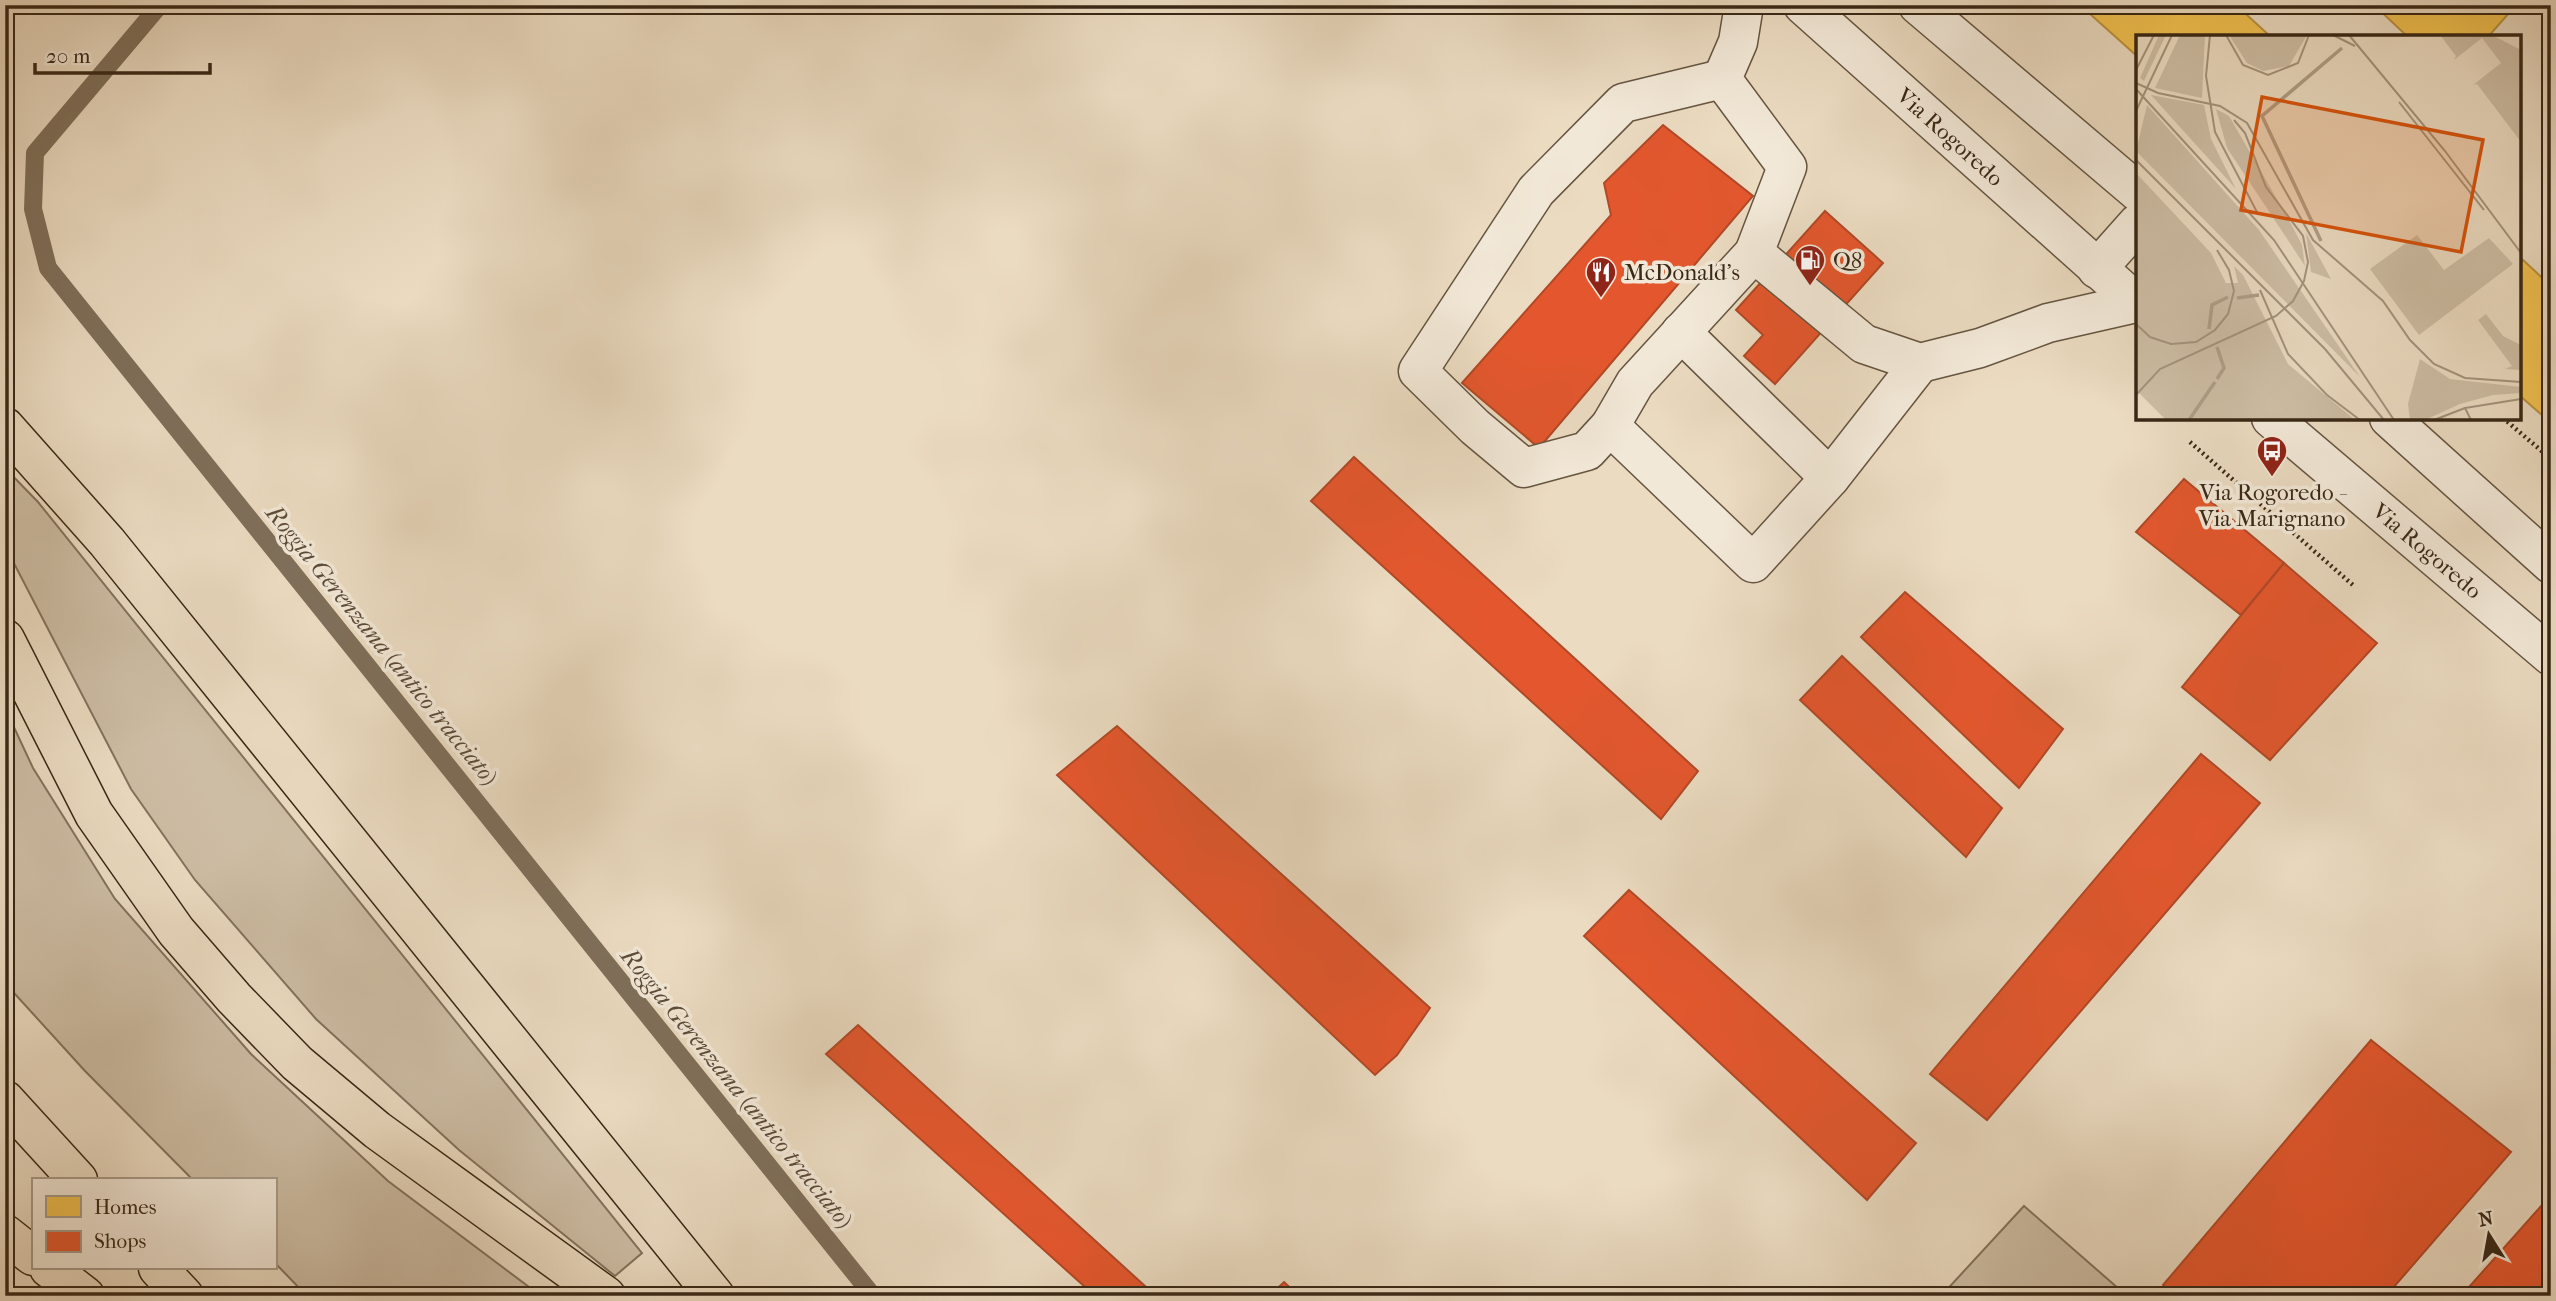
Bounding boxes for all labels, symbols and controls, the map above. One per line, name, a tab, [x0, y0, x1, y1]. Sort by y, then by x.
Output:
scale bar	[35, 32, 210, 76]
inset map	[2136, 35, 2521, 420]
text: 20 m	[46, 44, 91, 68]
street label: Via Rogoredo	[1890, 81, 2009, 192]
fuel station icon: Q8	[1793, 243, 1827, 287]
place label: Q8	[1833, 247, 1862, 274]
restaurant icon: McDonald's	[1584, 255, 1618, 299]
place label: McDonald's	[1624, 259, 1740, 286]
bus stop icon: Via Rogoredo - Via Marignano	[2255, 434, 2289, 478]
place label: Via Rogoredo - Via Marignano	[2198, 479, 2348, 532]
street label: Via Rogoredo	[2366, 497, 2487, 604]
water label: Roggia Gerenzana (antico tracciato)	[259, 498, 504, 790]
water label: Roggia Gerenzana (antico tracciato)	[614, 941, 859, 1233]
legend	[32, 1178, 276, 1270]
text: Homes	[94, 1195, 157, 1219]
north arrow	[2454, 1200, 2524, 1270]
text: N	[2477, 1207, 2496, 1231]
text: Shops	[94, 1229, 147, 1253]

